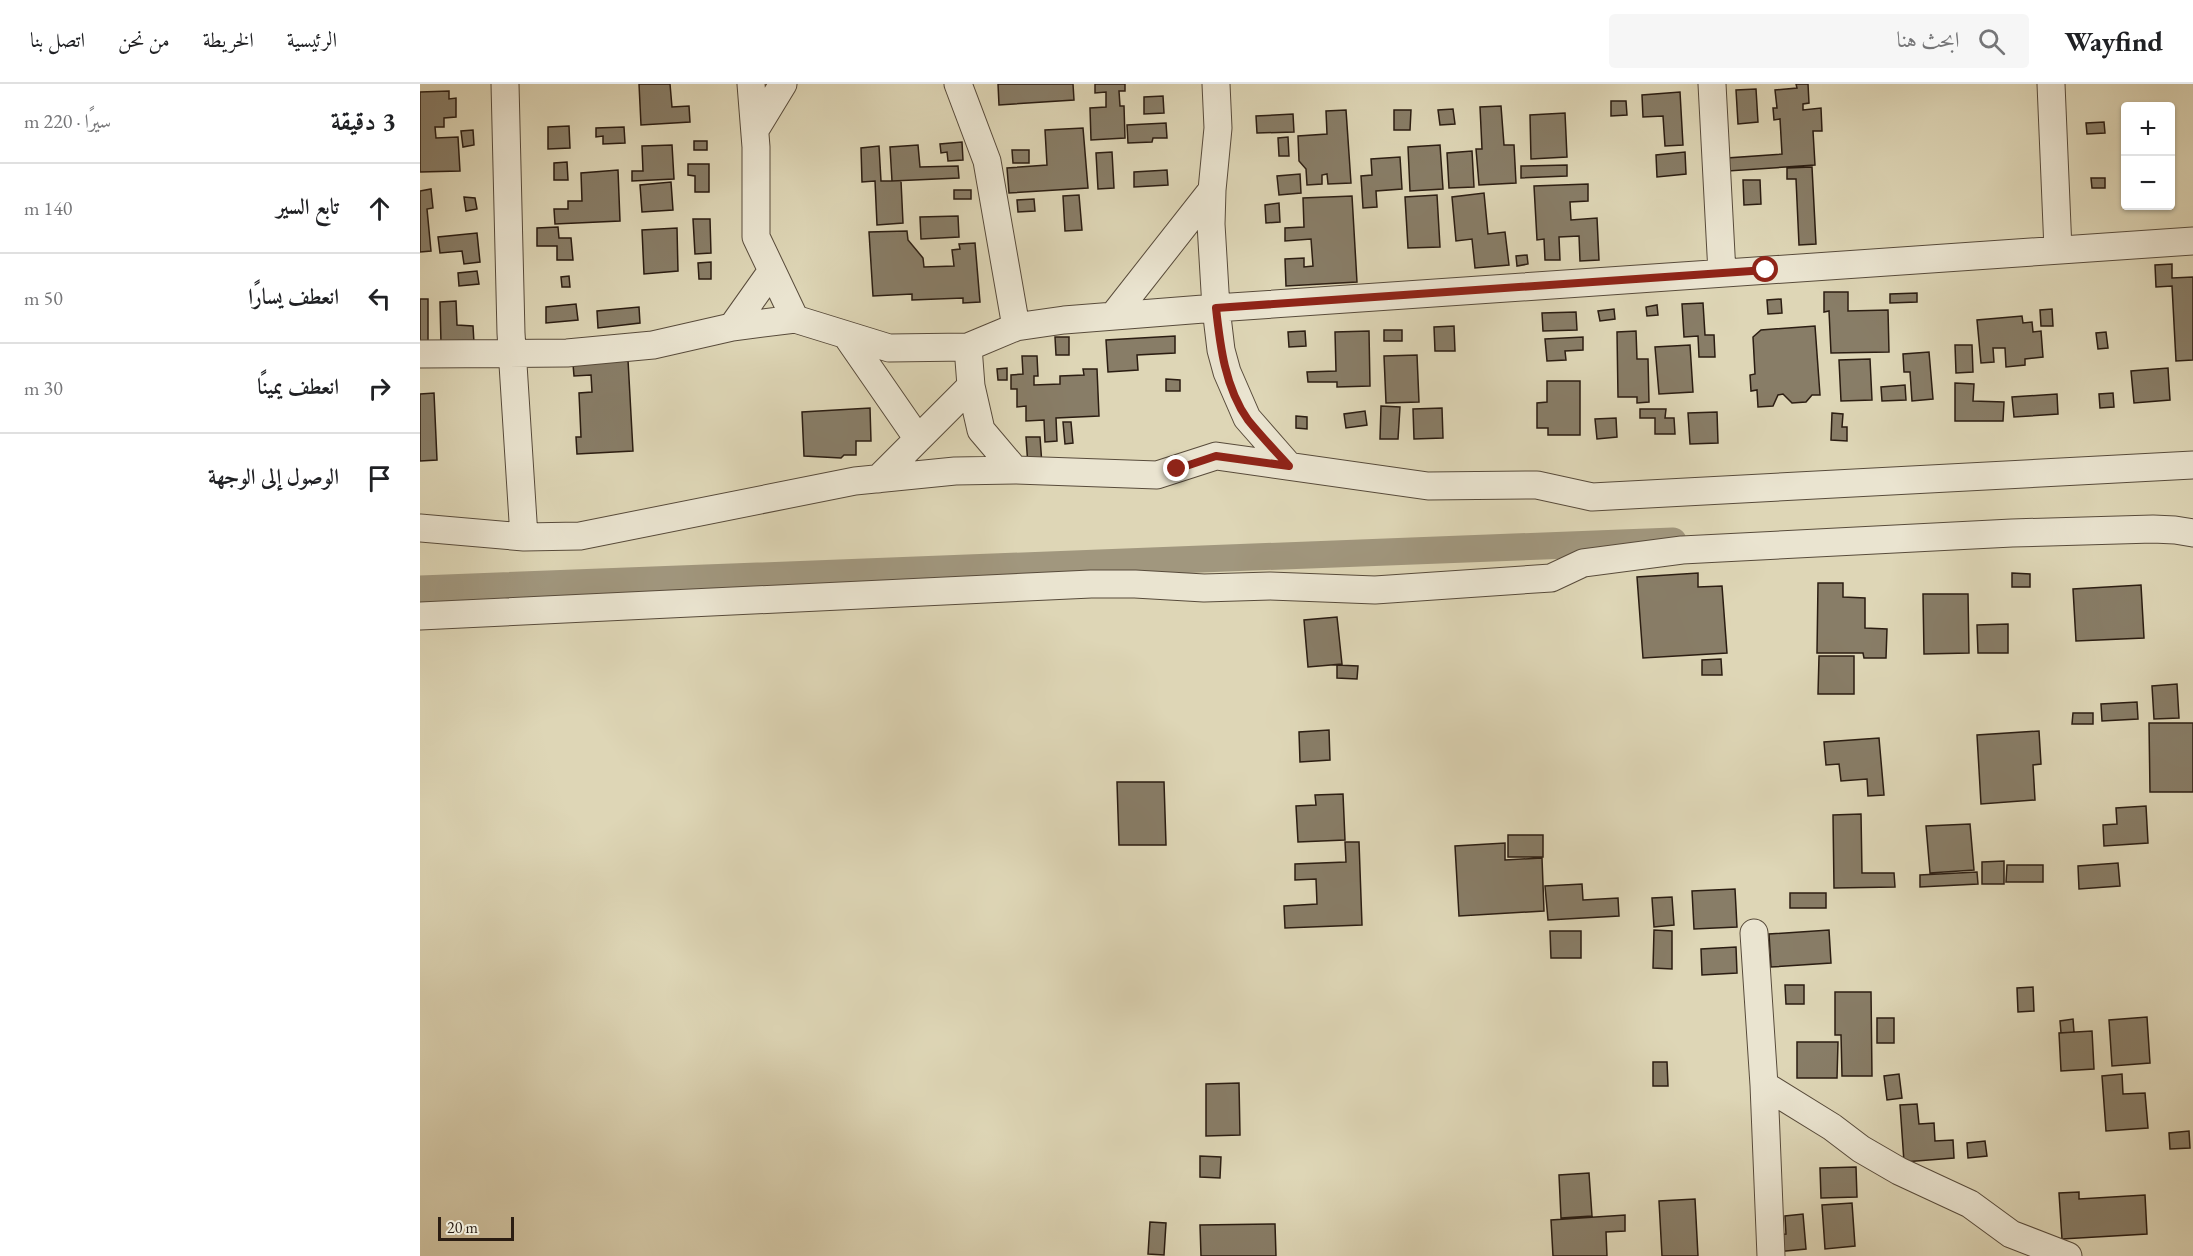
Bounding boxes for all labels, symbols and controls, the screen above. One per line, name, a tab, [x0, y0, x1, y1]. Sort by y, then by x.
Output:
search box	[1609, 14, 2029, 68]
text: Wayfind	[2065, 23, 2163, 59]
text: ابحث هنا	[1897, 25, 1960, 54]
icon: search	[1975, 25, 2008, 58]
text: اتصل بنا	[30, 26, 85, 53]
text: من نحن	[118, 26, 170, 53]
text: الخريطة	[203, 26, 254, 53]
text: الرئيسية	[287, 26, 337, 53]
map controls	[2121, 102, 2175, 210]
button: +	[2121, 102, 2175, 156]
text: 3 دقيقة	[331, 104, 396, 138]
text: سيرًا · 220 m	[24, 108, 111, 134]
button: −	[2121, 156, 2175, 210]
text: تابع السير	[276, 192, 339, 221]
icon: ahead	[363, 192, 396, 225]
text: 140 m	[24, 195, 72, 221]
route start	[1752, 256, 1778, 282]
text: انعطف يسارًا	[248, 282, 339, 311]
icon: left	[363, 282, 396, 315]
text: 50 m	[24, 285, 63, 311]
text: انعطف يمينًا	[257, 372, 339, 401]
icon: right	[363, 372, 396, 405]
text: 30 m	[24, 375, 63, 401]
route end	[1163, 455, 1189, 481]
text: الوصول إلى الوجهة	[208, 462, 339, 491]
icon: arrive	[363, 462, 396, 495]
scale bar	[438, 1214, 514, 1242]
text: 20 m	[447, 1217, 478, 1238]

